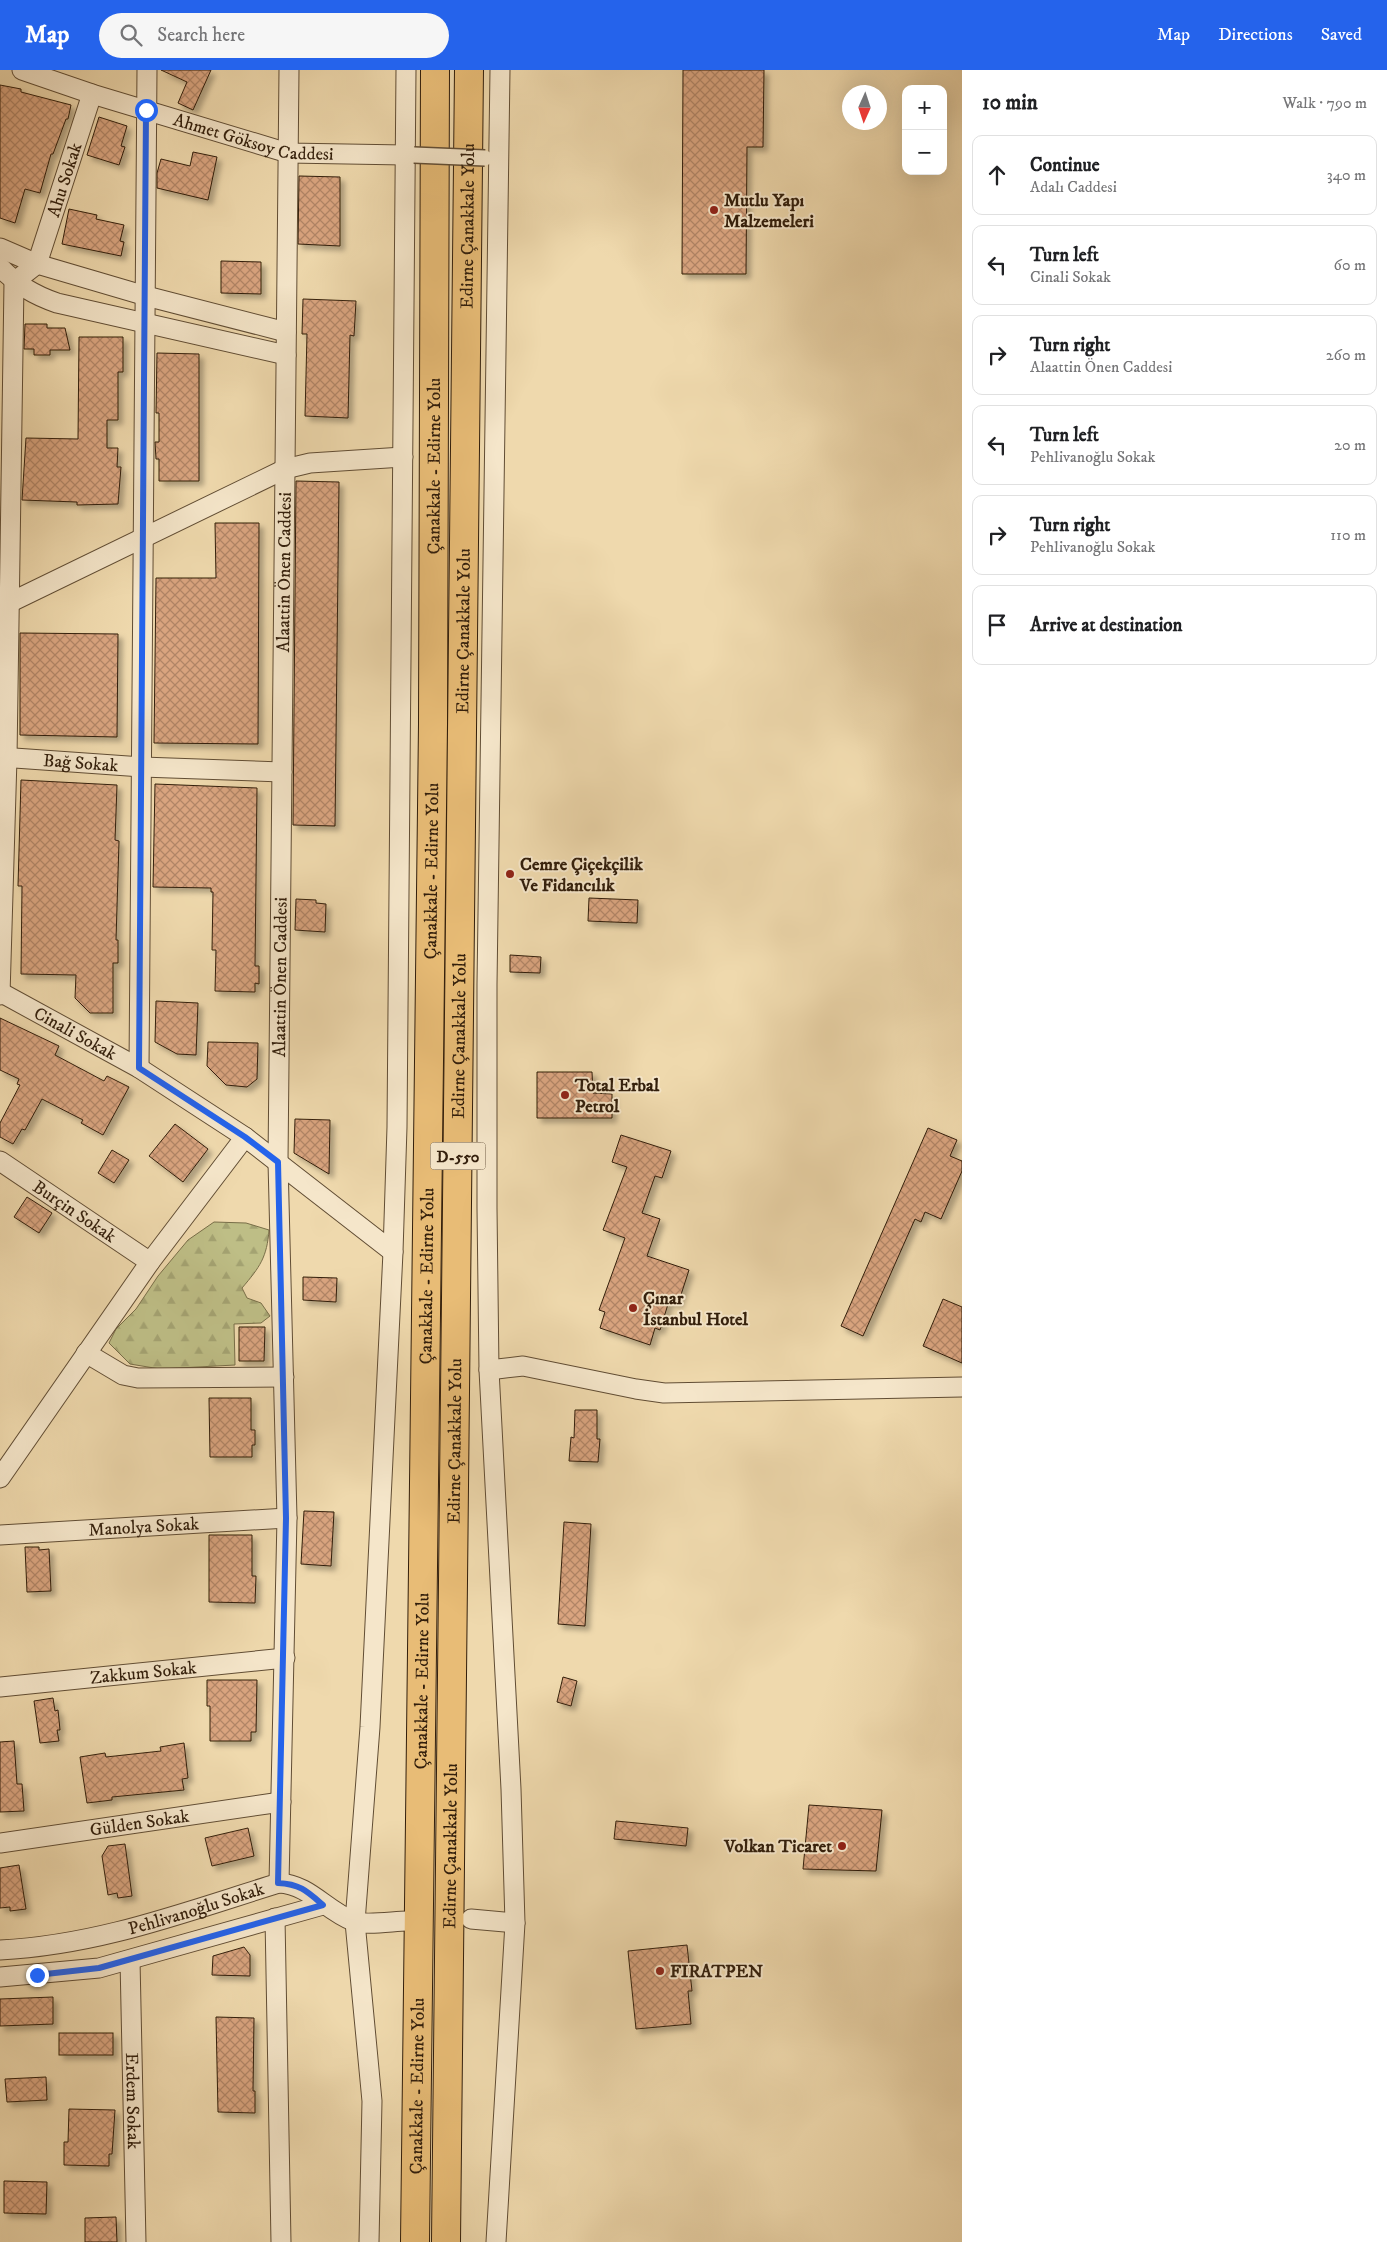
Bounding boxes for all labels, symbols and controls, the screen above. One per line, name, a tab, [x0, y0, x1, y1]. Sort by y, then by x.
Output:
search box	[99, 13, 449, 58]
text: Map	[25, 20, 69, 50]
icon: search	[117, 21, 145, 49]
text: Search here	[157, 24, 245, 47]
text: Map	[1157, 24, 1190, 46]
text: Directions	[1218, 24, 1293, 46]
text: Saved	[1321, 24, 1362, 46]
north arrow	[842, 85, 887, 130]
map controls	[902, 85, 947, 175]
button: +	[902, 85, 947, 130]
text: 10 min	[982, 90, 1038, 116]
text: Walk · 790 m	[1283, 93, 1367, 113]
route start	[135, 99, 158, 122]
street label: Ahmet Göksoy Caddesi	[171, 109, 334, 166]
button: −	[902, 130, 947, 175]
street label: Ahu Sokak	[43, 140, 88, 220]
street label: Edirne Çanakkale Yolu	[456, 143, 480, 309]
text: Continue	[1030, 154, 1100, 177]
icon: ahead	[983, 161, 1011, 189]
text: 340 m	[1327, 165, 1366, 185]
text: Adalı Caddesi	[1030, 177, 1117, 197]
place label: Mutlu Yapı Malzemeleri	[724, 190, 814, 233]
marker: Mutlu Yapı Malzemeleri	[708, 204, 720, 216]
text: Turn left	[1030, 244, 1099, 267]
icon: left	[983, 251, 1011, 279]
text: 60 m	[1334, 255, 1366, 275]
text: Cinali Sokak	[1030, 267, 1111, 287]
text: Turn right	[1030, 334, 1110, 357]
icon: right	[983, 341, 1011, 369]
text: 260 m	[1326, 345, 1366, 365]
text: Alaattin Önen Caddesi	[1030, 357, 1172, 377]
street label: Çanakkale - Edirne Yolu	[424, 377, 446, 555]
text: Turn left	[1030, 424, 1099, 447]
icon: left	[983, 431, 1011, 459]
text: 20 m	[1334, 435, 1366, 455]
text: Pehlivanoğlu Sokak	[1030, 447, 1155, 467]
street label: Alaattin Önen Caddesi	[273, 492, 297, 652]
text: Turn right	[1030, 514, 1110, 537]
icon: right	[983, 521, 1011, 549]
text: 110 m	[1330, 525, 1366, 545]
text: Pehlivanoğlu Sokak	[1030, 537, 1155, 557]
street label: Edirne Çanakkale Yolu	[452, 548, 476, 714]
icon: arrive	[983, 611, 1011, 639]
text: Arrive at destination	[1030, 614, 1182, 637]
street label: Bağ Sokak	[42, 750, 119, 777]
street label: Çanakkale - Edirne Yolu	[420, 782, 444, 960]
place label: Cemre Çiçekçilik Ve Fidancılık	[519, 854, 644, 897]
marker: Cemre Çiçekçilik Ve Fidancılık	[504, 868, 516, 880]
street label: Alaattin Önen Caddesi	[269, 897, 293, 1057]
street label: Edirne Çanakkale Yolu	[448, 953, 472, 1119]
street label: Cinali Sokak	[30, 1003, 120, 1066]
place label: Total Erbal Petrol	[574, 1075, 660, 1118]
marker: Total Erbal Petrol	[559, 1089, 571, 1101]
road number: D-550	[430, 1142, 486, 1170]
street label: Burçin Sokak	[28, 1176, 120, 1248]
street label: Çanakkale - Edirne Yolu	[415, 1187, 440, 1365]
place label: Çınar İstanbul Hotel	[643, 1288, 748, 1331]
marker: Çınar İstanbul Hotel	[627, 1302, 639, 1314]
street label: Edirne Çanakkale Yolu	[444, 1358, 467, 1524]
street label: Manolya Sokak	[88, 1513, 200, 1542]
street label: Çanakkale - Edirne Yolu	[411, 1592, 435, 1770]
street label: Zakkum Sokak	[89, 1657, 198, 1690]
street label: Edirne Çanakkale Yolu	[439, 1763, 463, 1929]
street label: Gülden Sokak	[89, 1806, 191, 1842]
place label: Volkan Ticaret	[723, 1836, 832, 1858]
marker: Volkan Ticaret	[836, 1840, 848, 1852]
street label: Pehlivanoğlu Sokak	[126, 1878, 267, 1941]
place label: FIRATPEN	[670, 1961, 763, 1983]
route end	[26, 1964, 49, 1987]
marker: FIRATPEN	[654, 1965, 666, 1977]
street label: Çanakkale - Edirne Yolu	[406, 1997, 430, 2175]
street label: Erdem Sokak	[120, 2052, 144, 2150]

